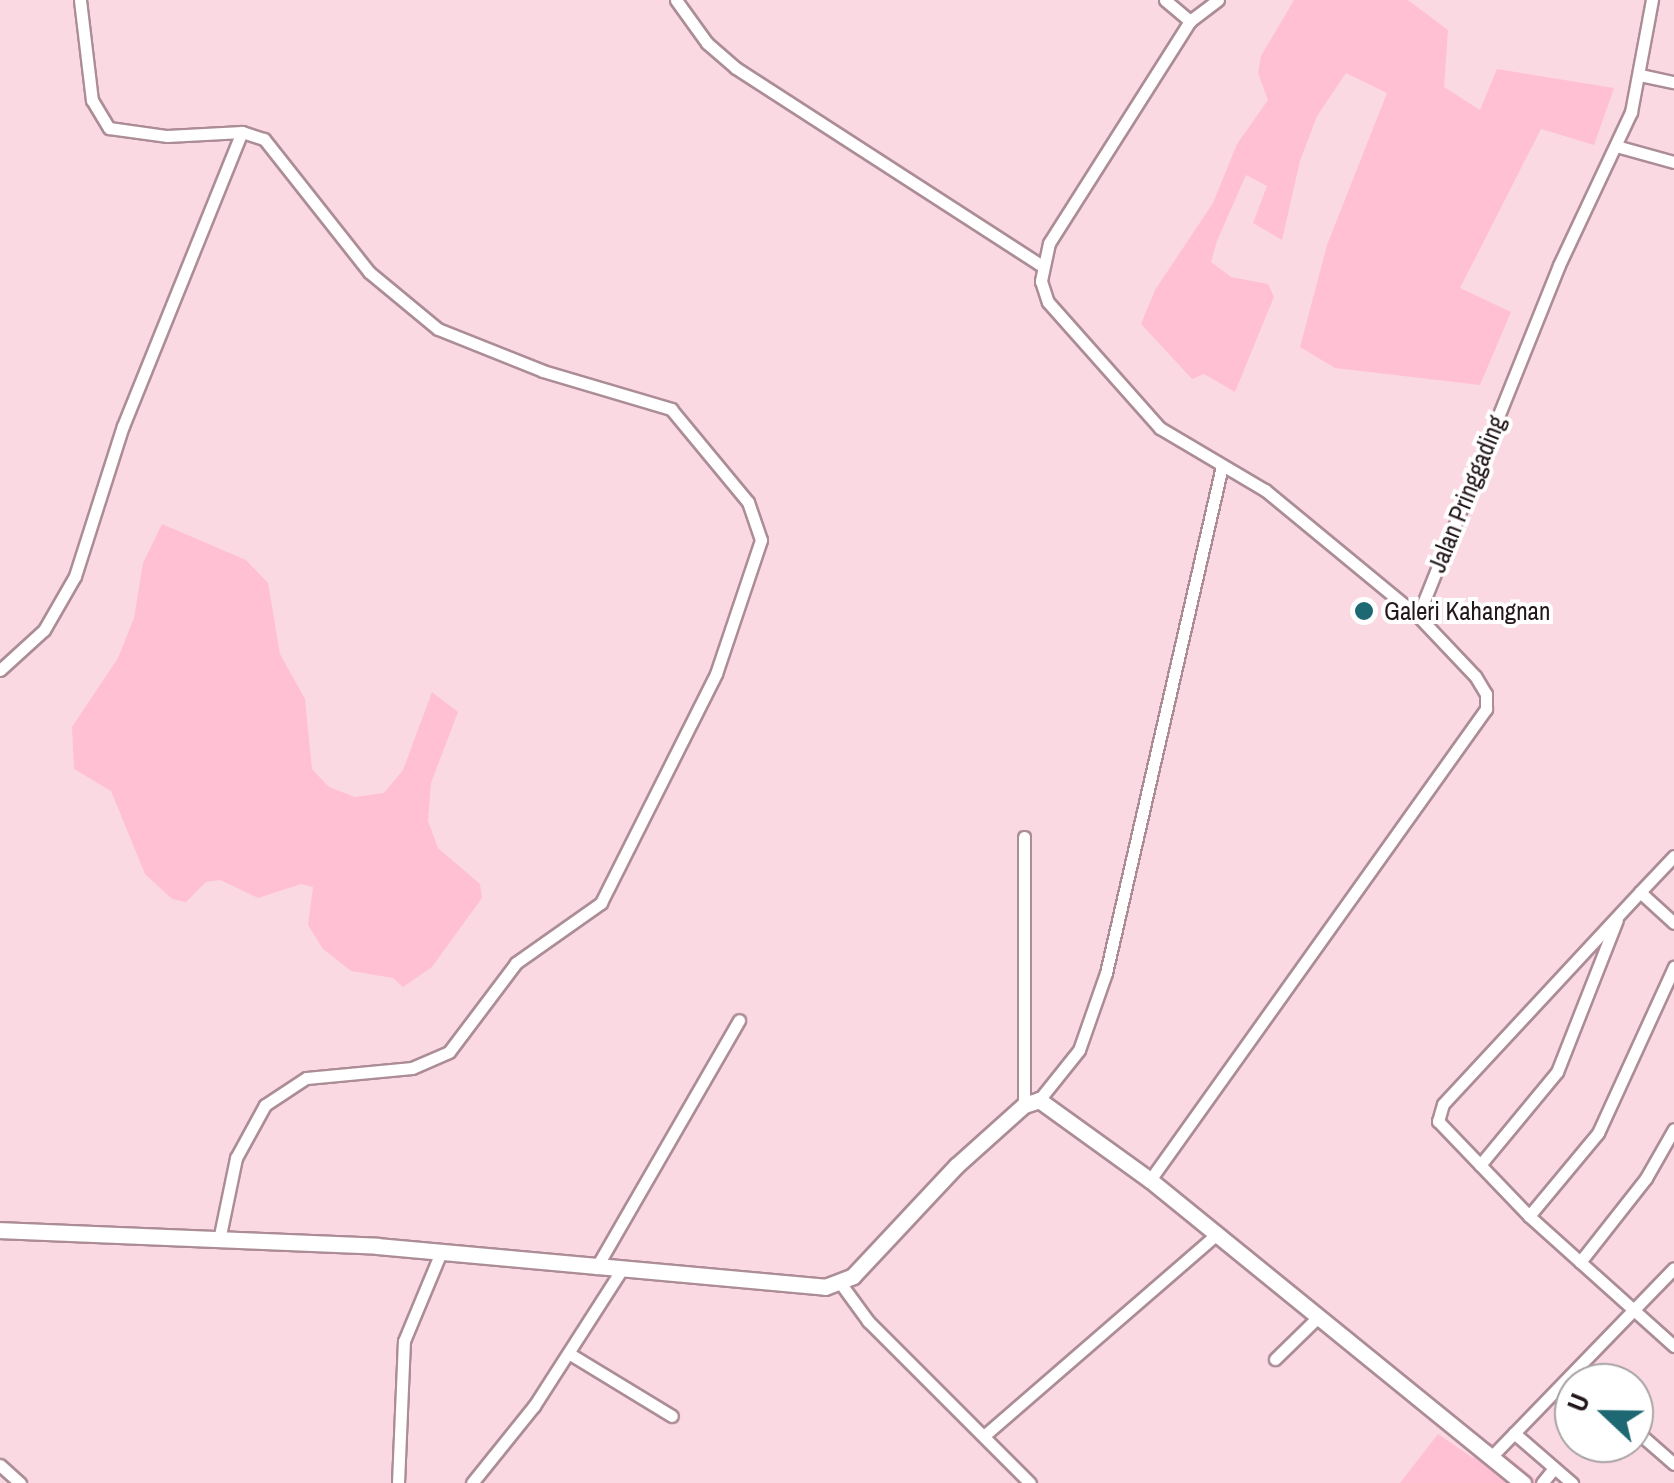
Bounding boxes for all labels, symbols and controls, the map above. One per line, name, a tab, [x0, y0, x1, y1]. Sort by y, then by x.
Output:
street label: Jalan Pringgading	[1422, 411, 1512, 577]
place label: Galeri Kahangnan	[1384, 596, 1550, 626]
marker: Galeri Kahangnan	[1353, 600, 1375, 622]
north arrow	[1554, 1363, 1654, 1463]
text: U	[1557, 1388, 1599, 1417]

